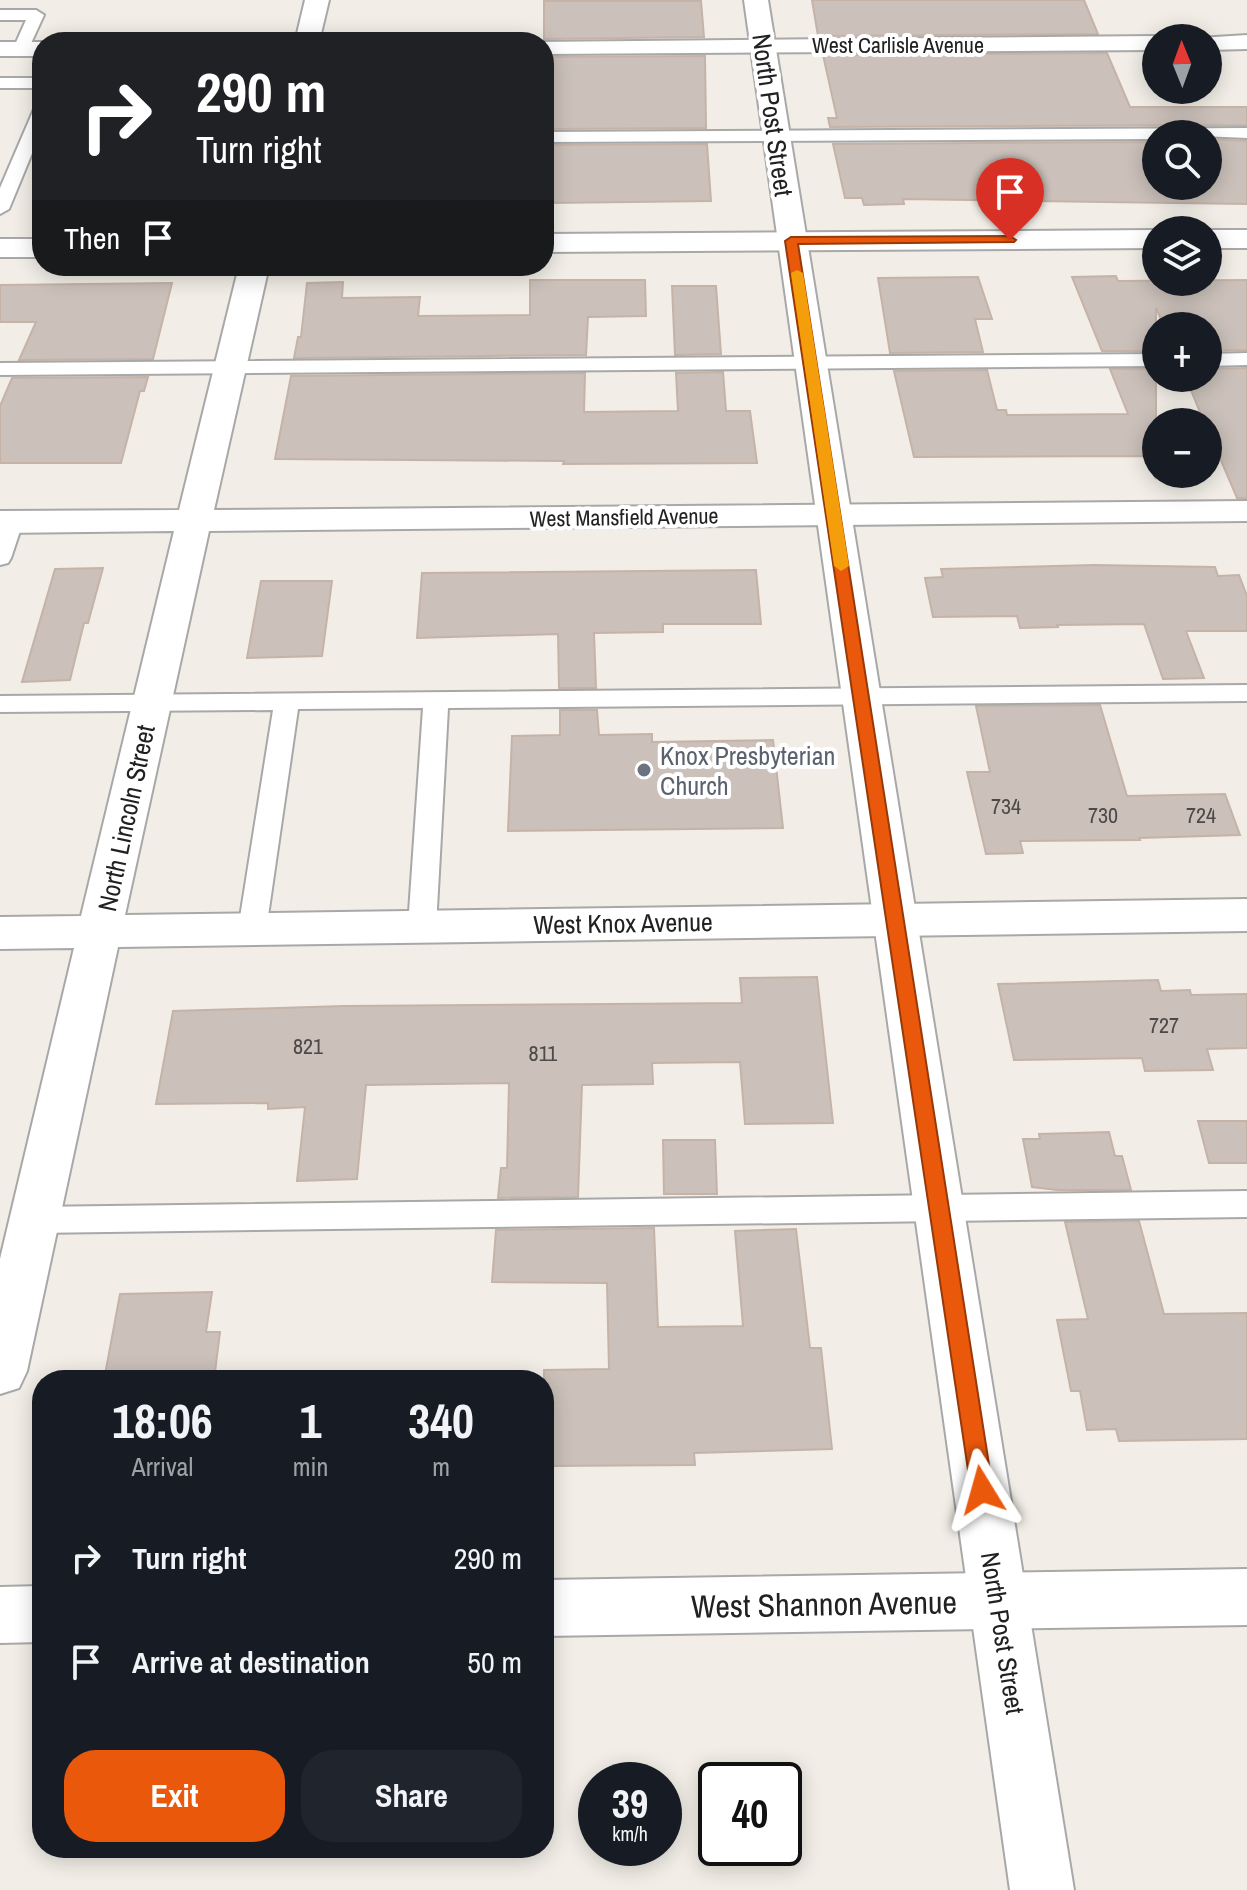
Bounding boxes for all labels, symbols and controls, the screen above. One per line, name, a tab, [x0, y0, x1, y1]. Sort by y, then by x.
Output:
north arrow	[1142, 24, 1222, 104]
map controls	[1142, 24, 1222, 488]
street label: West Carlisle Avenue	[812, 30, 984, 60]
street label: North Post Street	[744, 32, 802, 198]
text: 290 m	[196, 54, 326, 129]
icon: right	[64, 64, 168, 168]
button: search	[1142, 120, 1222, 200]
text: Turn right	[196, 126, 321, 174]
pin	[976, 158, 1044, 240]
icon: arrive	[988, 170, 1032, 214]
icon: arrive	[136, 216, 180, 260]
button: layers	[1142, 216, 1222, 296]
text: Then	[64, 218, 120, 258]
button: +	[1142, 312, 1222, 392]
button: −	[1142, 408, 1222, 488]
street label: West Mansfield Avenue	[529, 500, 719, 534]
street label: North Lincoln Street	[89, 722, 163, 914]
place label: Knox Presbyterian Church	[660, 738, 835, 803]
marker: Knox Presbyterian Church	[635, 761, 653, 779]
house number: 734	[991, 791, 1021, 821]
house number: 730	[1088, 800, 1118, 830]
house number: 724	[1186, 800, 1216, 830]
street label: West Knox Avenue	[533, 904, 713, 942]
house number: 727	[1149, 1010, 1179, 1040]
house number: 821	[293, 1031, 323, 1061]
house number: 811	[529, 1038, 557, 1068]
text: 18:06	[112, 1388, 213, 1453]
text: 1	[300, 1388, 321, 1453]
text: 340	[408, 1388, 474, 1453]
position arrow	[940, 1448, 1024, 1532]
text: Arrival	[132, 1449, 193, 1484]
text: min	[293, 1449, 328, 1484]
text: m	[432, 1449, 450, 1484]
icon: right	[64, 1536, 108, 1580]
text: Turn right	[132, 1538, 246, 1578]
text: 290 m	[454, 1538, 522, 1578]
street label: North Post Street	[973, 1549, 1033, 1717]
street label: West Shannon Avenue	[691, 1580, 957, 1628]
icon: arrive	[64, 1640, 108, 1684]
text: Arrive at destination	[132, 1642, 370, 1682]
text: 50 m	[467, 1642, 522, 1682]
button: Exit	[64, 1750, 285, 1842]
button: Share	[301, 1750, 522, 1842]
speed limit sign: 40	[698, 1762, 802, 1866]
text: 39	[612, 1777, 648, 1830]
text: km/h	[612, 1820, 648, 1847]

